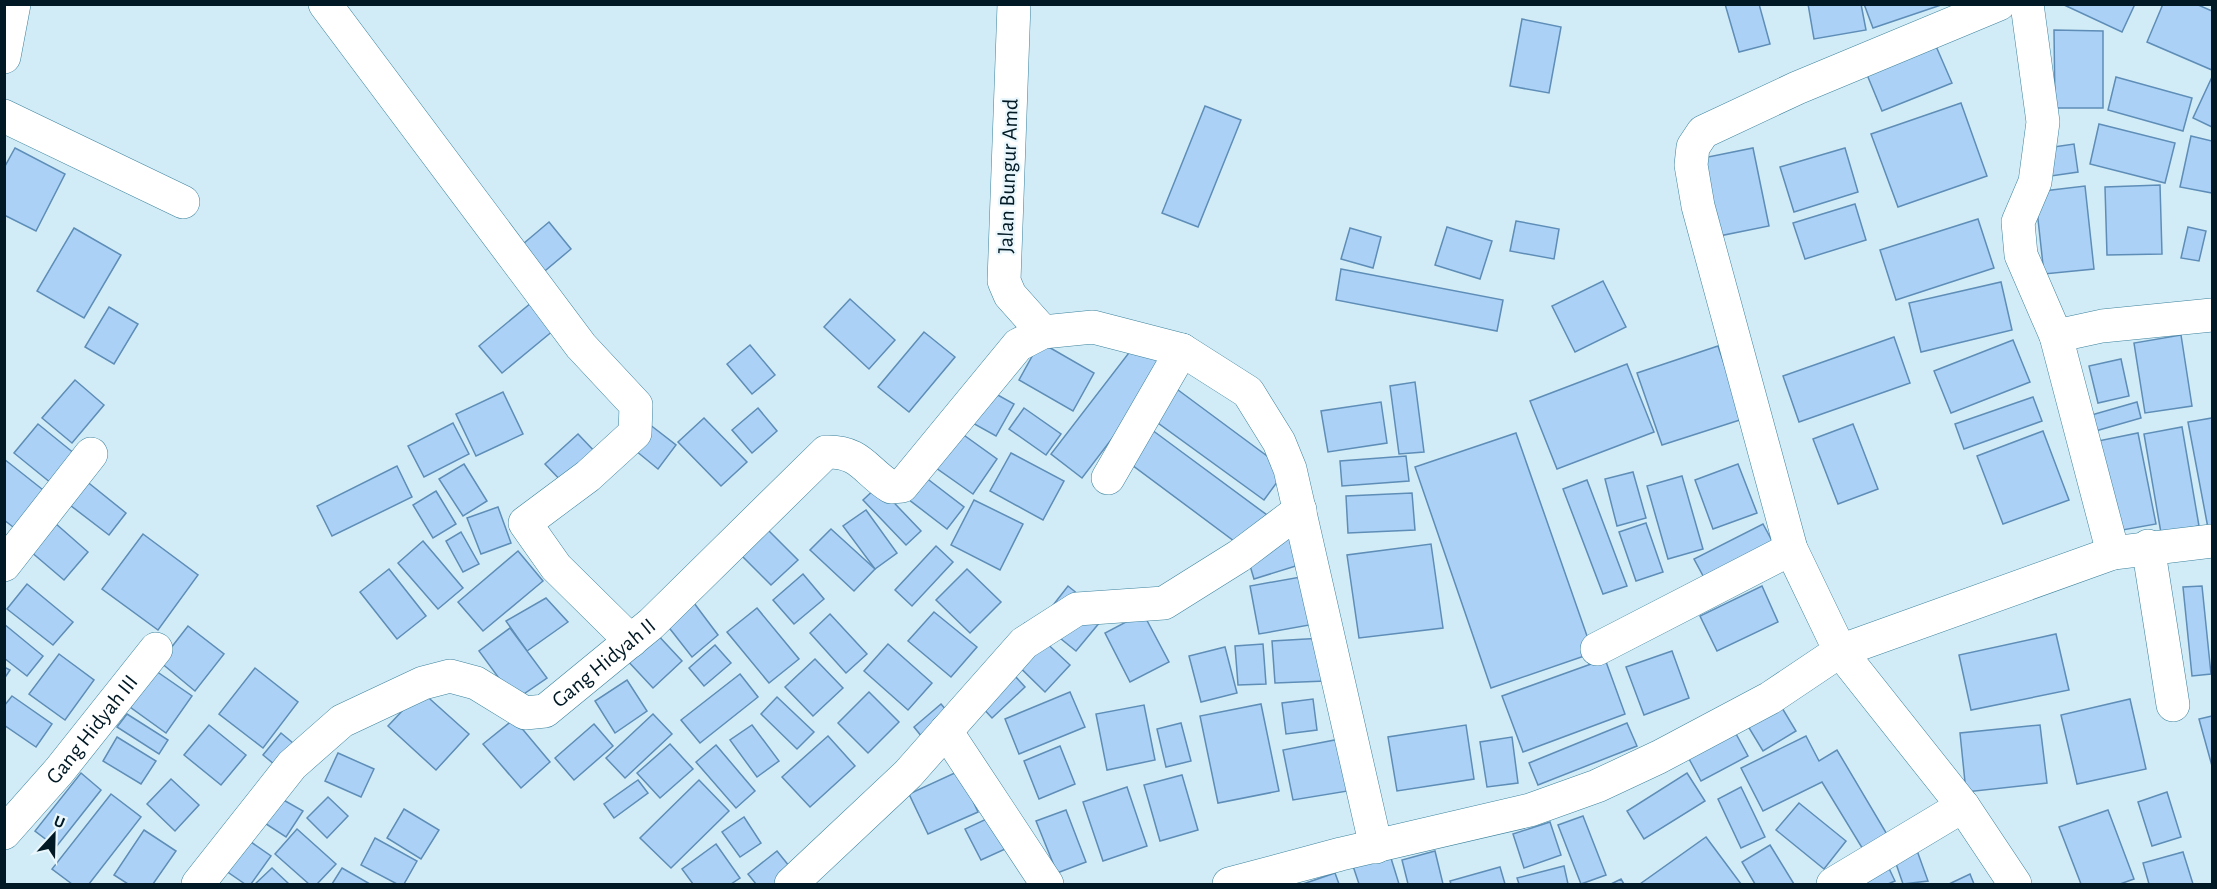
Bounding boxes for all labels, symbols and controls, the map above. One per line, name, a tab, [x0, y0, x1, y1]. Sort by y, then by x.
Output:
street label: Jalan Bungur Amd	[994, 98, 1022, 254]
street label: Gang Hidyah II	[548, 614, 660, 711]
street label: Gang Hidyah III	[42, 671, 142, 788]
north arrow	[24, 805, 84, 865]
text: U	[52, 813, 67, 831]

